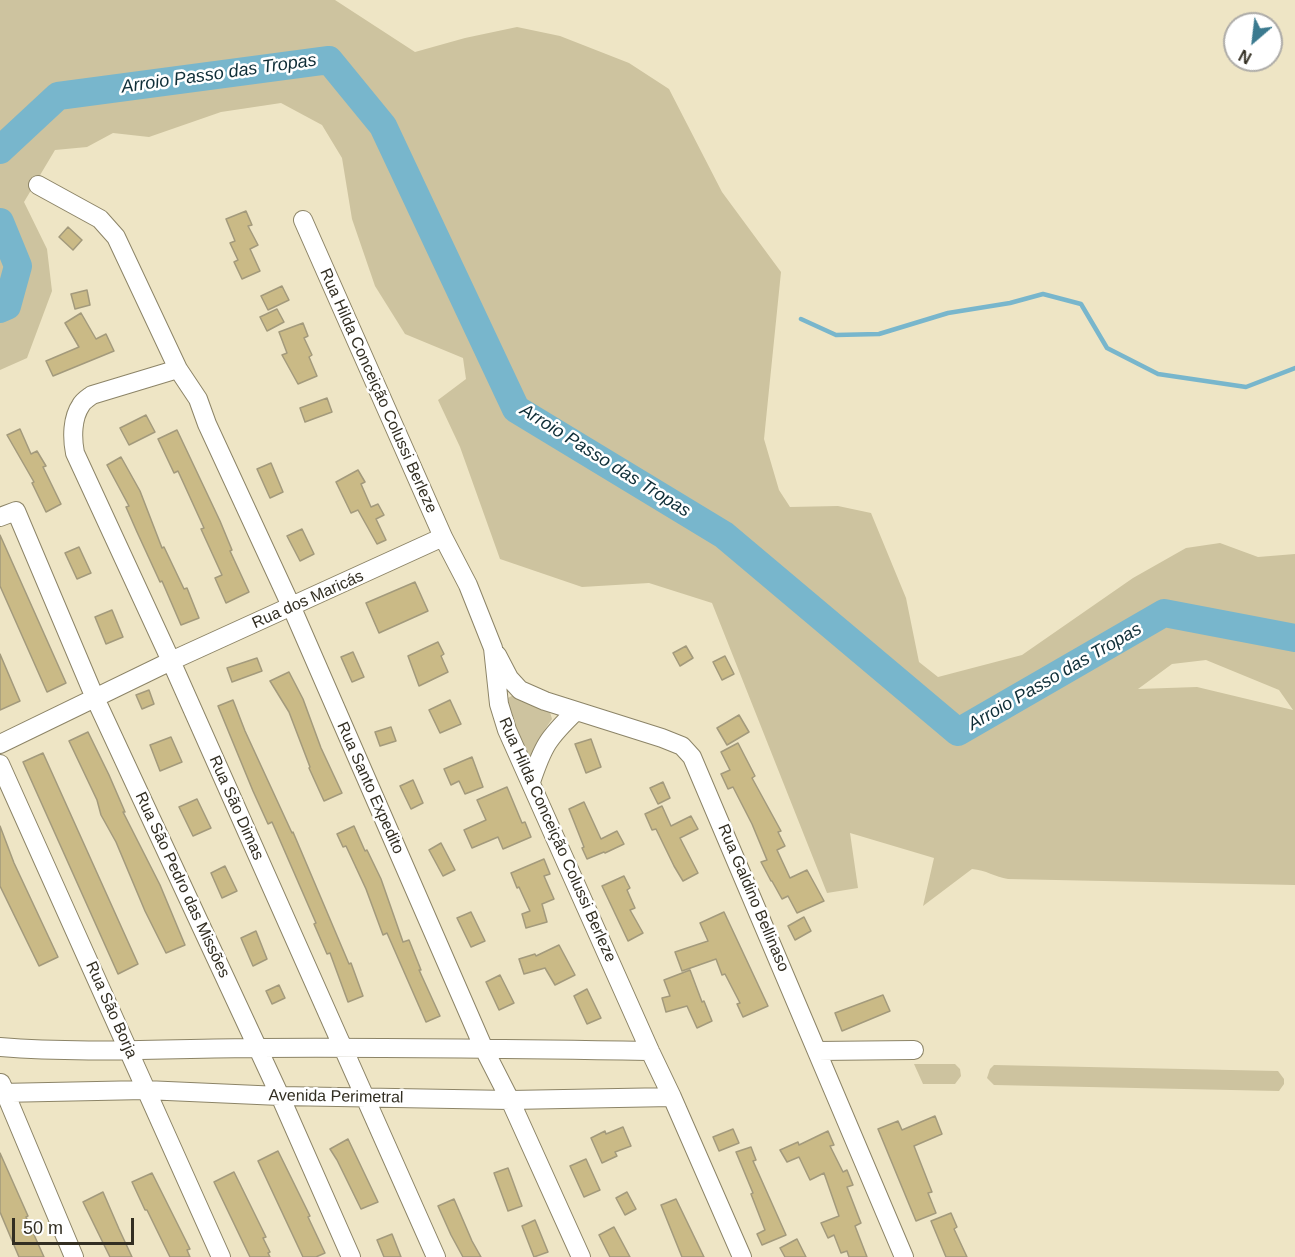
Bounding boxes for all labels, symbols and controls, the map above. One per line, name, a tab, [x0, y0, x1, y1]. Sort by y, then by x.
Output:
north arrow	[1223, 12, 1283, 72]
text: N	[1236, 46, 1254, 67]
water label: Arroio Passo das Tropas	[120, 50, 318, 98]
street label: Rua Hilda Conceição Colussi Berleze	[315, 266, 441, 516]
water label: Arroio Passo das Tropas	[516, 400, 694, 522]
street label: Rua dos Maricás	[249, 567, 367, 633]
water label: Arroio Passo das Tropas	[964, 618, 1146, 736]
street label: Rua Hilda Conceição Colussi Berleze	[494, 715, 620, 965]
street label: Rua Santo Expedito	[332, 719, 408, 857]
street label: Rua São Dimas	[204, 753, 268, 863]
street label: Rua São Pedro das Missões	[130, 789, 234, 981]
street label: Rua Galdino Bellinaso	[713, 821, 793, 975]
street label: Rua São Borja	[81, 959, 141, 1061]
street label: Avenida Perimetral	[268, 1086, 404, 1108]
scale bar	[15, 1206, 136, 1244]
text: 50 m	[23, 1218, 63, 1238]

